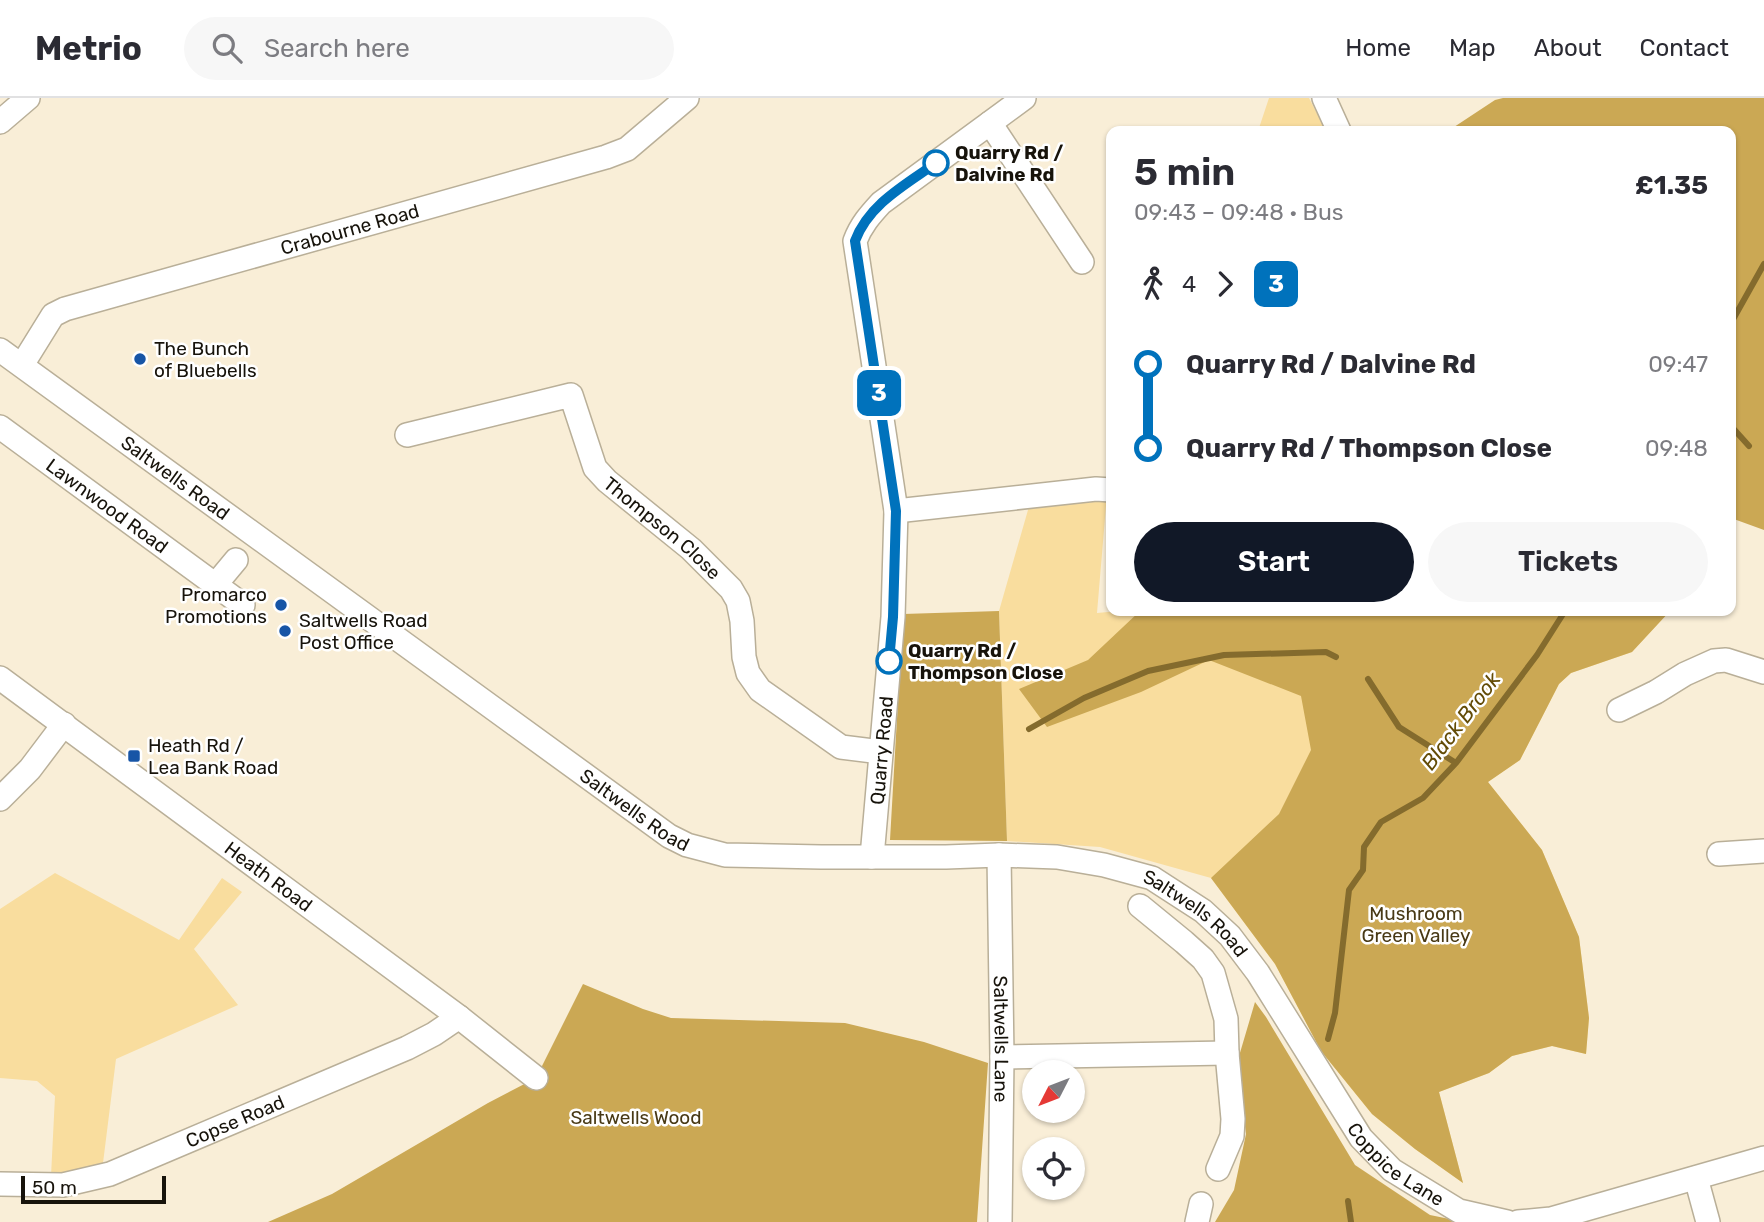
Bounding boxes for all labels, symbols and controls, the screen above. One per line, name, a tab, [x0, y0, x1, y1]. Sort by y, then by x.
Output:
search box	[184, 17, 674, 80]
text: Metrio	[35, 29, 142, 68]
icon: search	[208, 29, 246, 67]
text: Search here	[264, 33, 410, 64]
text: Home	[1345, 34, 1411, 62]
text: Map	[1449, 34, 1496, 62]
text: About	[1534, 34, 1602, 62]
text: Contact	[1640, 34, 1729, 62]
place label: Quarry Rd / Dalvine Rd	[955, 141, 1063, 186]
text: 5 min	[1134, 149, 1235, 195]
marker: Quarry Rd / Dalvine Rd	[923, 150, 949, 176]
text: £1.35	[1635, 170, 1708, 201]
text: 09:43 – 09:48 · Bus	[1134, 198, 1344, 226]
street label: Crabourne Road	[278, 199, 422, 260]
icon: walk	[1134, 265, 1172, 303]
icon: forward	[1206, 265, 1244, 303]
text: 4	[1182, 270, 1196, 298]
text: 3	[1268, 270, 1284, 298]
place label: The Bunch of Bluebells	[154, 337, 257, 382]
text: Quarry Rd / Dalvine Rd	[1186, 349, 1476, 380]
text: 09:47	[1648, 350, 1708, 378]
marker: The Bunch of Bluebells	[132, 351, 148, 367]
line badge: 3	[856, 370, 902, 416]
text: 3	[871, 379, 887, 407]
street label: Saltwells Road	[116, 431, 234, 525]
text: Quarry Rd / Thompson Close	[1186, 433, 1552, 464]
text: 09:48	[1645, 434, 1708, 462]
street label: Lawnwood Road	[41, 454, 173, 558]
street label: Thompson Close	[599, 472, 726, 584]
button: Start	[1134, 522, 1414, 602]
button: Tickets	[1428, 522, 1708, 602]
place label: Promarco Promotions	[165, 583, 267, 628]
marker: Promarco Promotions	[273, 597, 289, 613]
place label: Saltwells Road Post Office	[299, 609, 428, 654]
marker: Saltwells Road Post Office	[277, 623, 293, 639]
place label: Quarry Rd / Thompson Close	[908, 639, 1064, 684]
marker: Quarry Rd / Thompson Close	[876, 648, 902, 674]
water label: Black Brook	[1416, 666, 1506, 774]
street label: Quarry Road	[866, 695, 898, 806]
place label: Heath Rd / Lea Bank Road	[148, 734, 278, 779]
marker: Heath Rd / Lea Bank Road	[126, 748, 142, 764]
street label: Saltwells Road	[575, 764, 693, 856]
street label: Heath Road	[220, 837, 317, 917]
street label: Saltwells Road	[1141, 865, 1253, 962]
park label: Mushroom Green Valley	[1362, 902, 1470, 947]
street label: Saltwells Lane	[989, 975, 1013, 1103]
north arrow	[1022, 1060, 1085, 1124]
map controls	[1022, 1060, 1085, 1200]
street label: Copse Road	[182, 1090, 288, 1153]
park label: Saltwells Wood	[570, 1106, 702, 1129]
street label: Coppice Lane	[1342, 1118, 1448, 1211]
button: locate	[1022, 1137, 1085, 1200]
scale bar	[21, 1173, 166, 1205]
text: 50 m	[32, 1176, 77, 1199]

